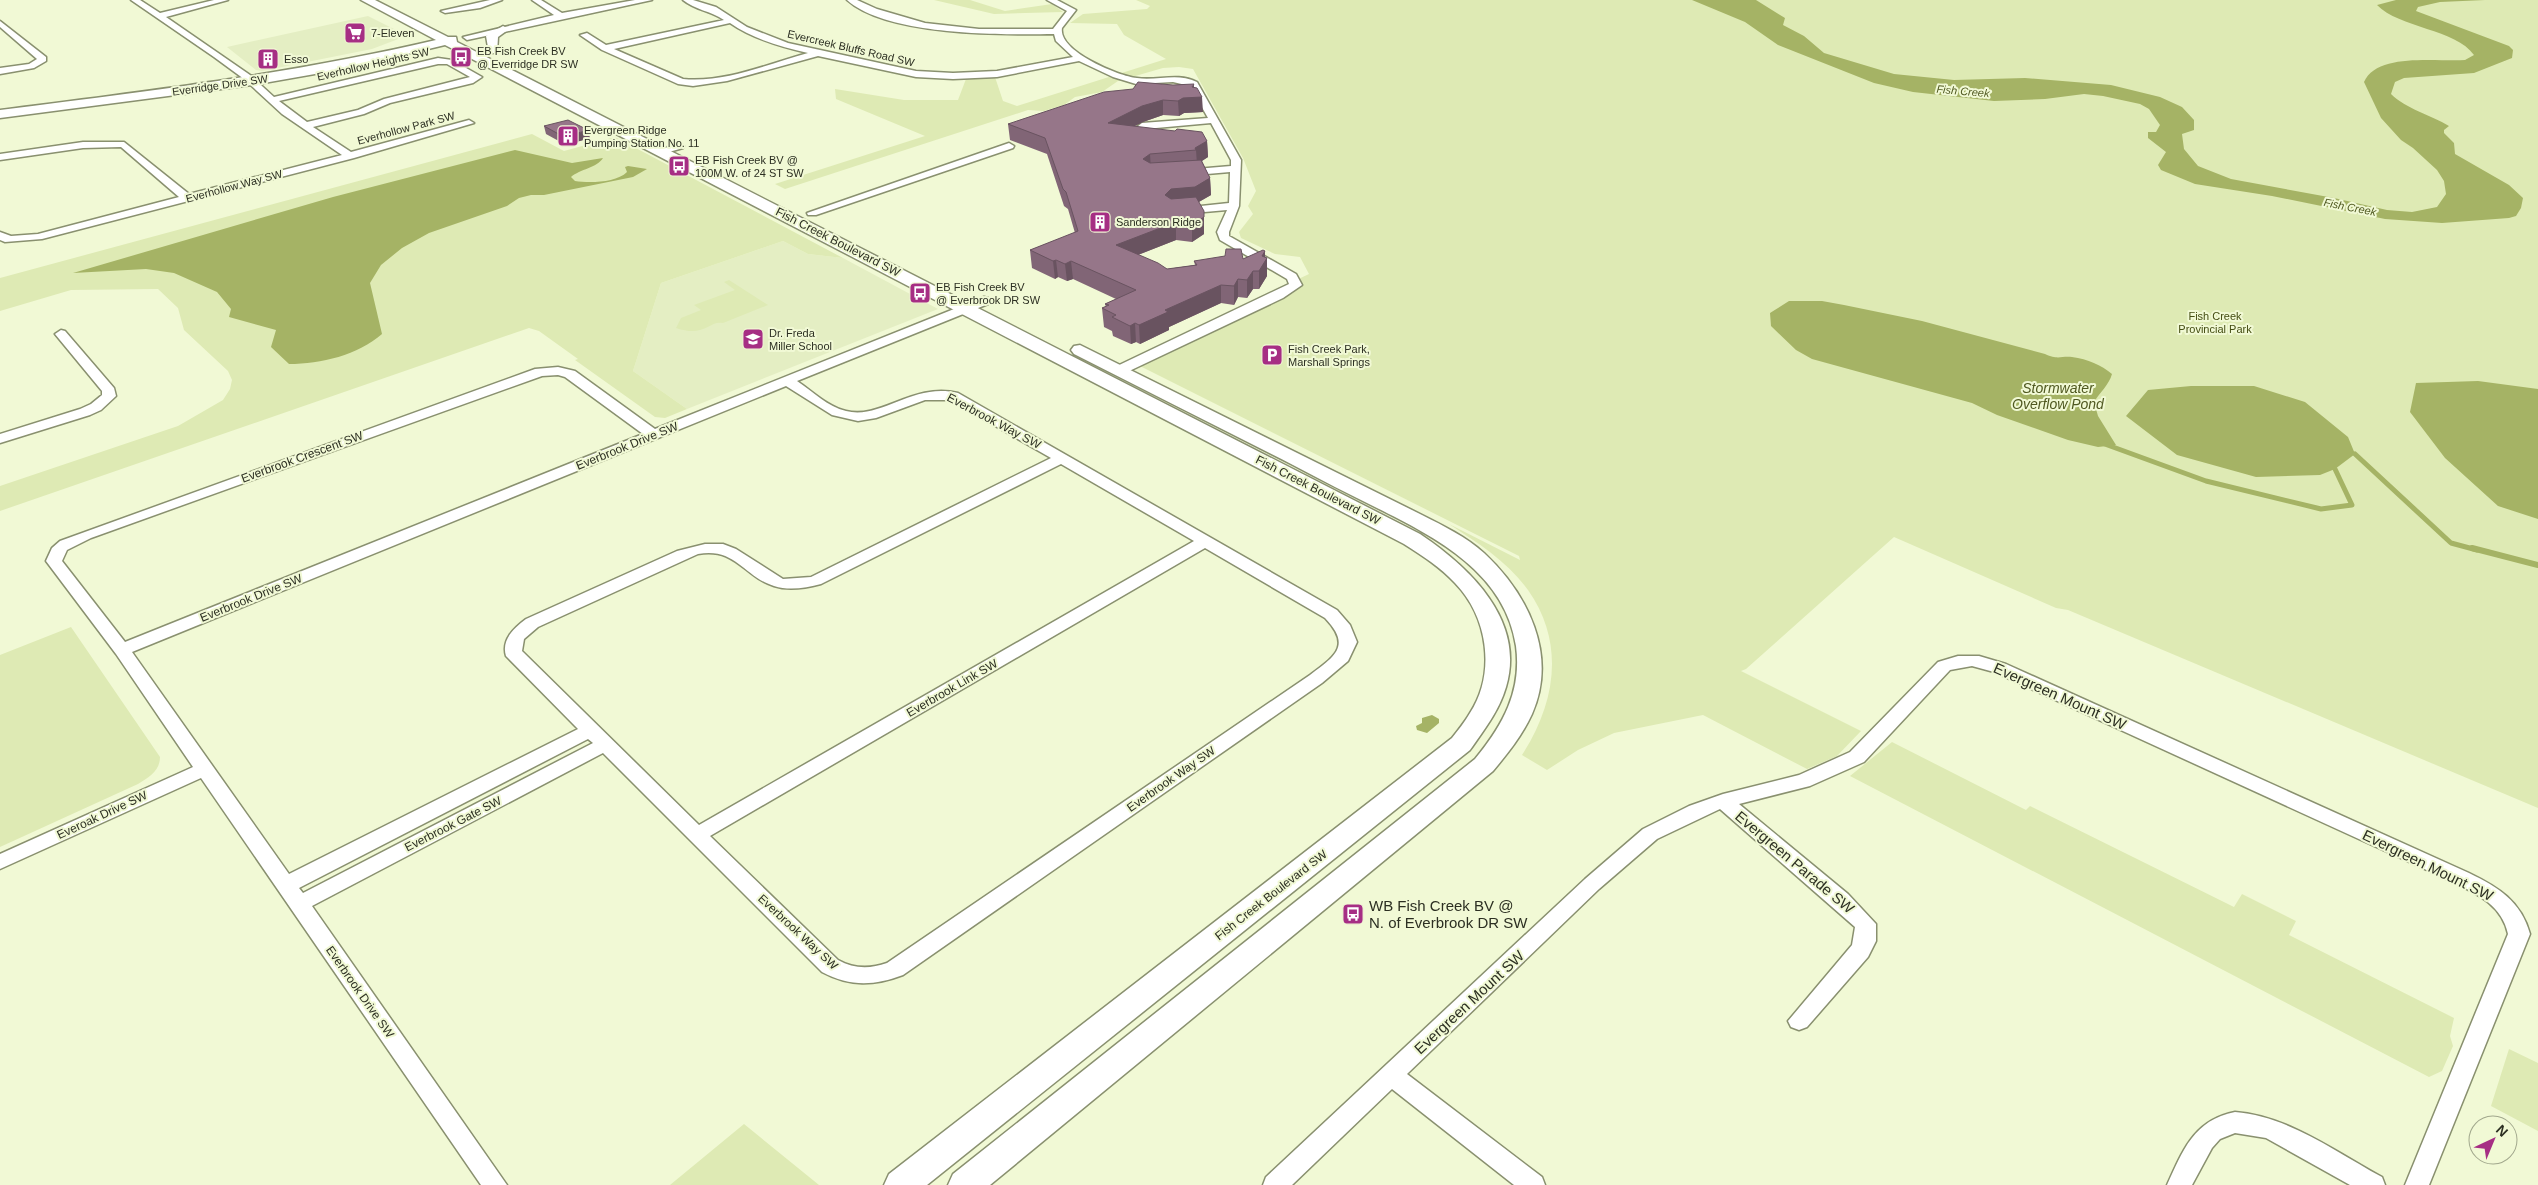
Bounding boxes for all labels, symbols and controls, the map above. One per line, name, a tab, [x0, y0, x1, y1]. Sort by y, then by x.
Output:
supermarket icon: 7-Eleven	[343, 21, 367, 45]
place label: 7-Eleven	[371, 27, 414, 39]
street label: Evercreek Bluffs Road SW	[786, 28, 916, 69]
street label: Everhollow Heights SW	[316, 45, 431, 83]
bus stop icon: EB Fish Creek BV @ Everridge DR SW	[449, 45, 473, 69]
place label: EB Fish Creek BV @ Everridge DR SW	[477, 45, 579, 70]
building icon: Esso	[256, 47, 280, 71]
place label: Esso	[284, 53, 308, 65]
street label: Everridge Drive SW	[171, 72, 269, 98]
water label: Fish Creek	[1936, 83, 1991, 99]
street label: Everhollow Park SW	[356, 109, 457, 147]
building icon: Evergreen Ridge Pumping Station No. 11	[556, 124, 580, 148]
place label: Evergreen Ridge Pumping Station No. 11	[584, 124, 699, 149]
bus stop icon: EB Fish Creek BV @ 100M W. of 24 ST SW	[667, 154, 691, 178]
place label: EB Fish Creek BV @ 100M W. of 24 ST SW	[695, 154, 804, 179]
street label: Everhollow Way SW	[185, 167, 284, 205]
water label: Fish Creek	[2323, 196, 2378, 218]
street label: Fish Creek Boulevard SW	[773, 204, 903, 280]
building icon: Sanderson Ridge	[1088, 210, 1112, 234]
place label: Sanderson Ridge	[1116, 216, 1201, 228]
bus stop icon: EB Fish Creek BV @ Everbrook DR SW	[908, 281, 932, 305]
place label: EB Fish Creek BV @ Everbrook DR SW	[936, 281, 1041, 306]
park label: Fish Creek Provincial Park	[2178, 310, 2252, 335]
school or university icon: Dr. Freda Miller School	[741, 327, 765, 351]
place label: Dr. Freda Miller School	[769, 327, 832, 352]
parking icon: Fish Creek Park, Marshall Springs	[1260, 343, 1284, 367]
place label: Fish Creek Park, Marshall Springs	[1288, 343, 1370, 368]
water label: Stormwater Overflow Pond	[2012, 380, 2105, 412]
street label: Everbrook Way SW	[945, 390, 1044, 452]
street label: Everbrook Drive SW	[574, 419, 681, 473]
street label: Everbrook Crescent SW	[239, 428, 365, 486]
street label: Fish Creek Boulevard SW	[1253, 452, 1383, 528]
street label: Everbrook Drive SW	[198, 571, 305, 625]
street label: Everbrook Link SW	[904, 656, 1001, 720]
street label: Evergreen Mount SW	[1991, 659, 2130, 733]
street label: Everbrook Way SW	[1124, 743, 1218, 815]
street label: Everoak Drive SW	[55, 788, 150, 842]
street label: Everbrook Gate SW	[402, 793, 504, 854]
street label: Evergreen Parade SW	[1732, 807, 1859, 917]
street label: Evergreen Mount SW	[2360, 826, 2497, 904]
street label: Fish Creek Boulevard SW	[1212, 847, 1330, 943]
street label: Everbrook Way SW	[755, 891, 841, 973]
place label: WB Fish Creek BV @ N. of Everbrook DR SW	[1369, 897, 1528, 931]
bus stop icon: WB Fish Creek BV @ N. of Everbrook DR SW	[1341, 902, 1365, 926]
street label: Everbrook Drive SW	[323, 943, 397, 1041]
street label: Evergreen Mount SW	[1411, 946, 1528, 1057]
north arrow	[2468, 1115, 2518, 1165]
text: N	[2493, 1121, 2511, 1140]

